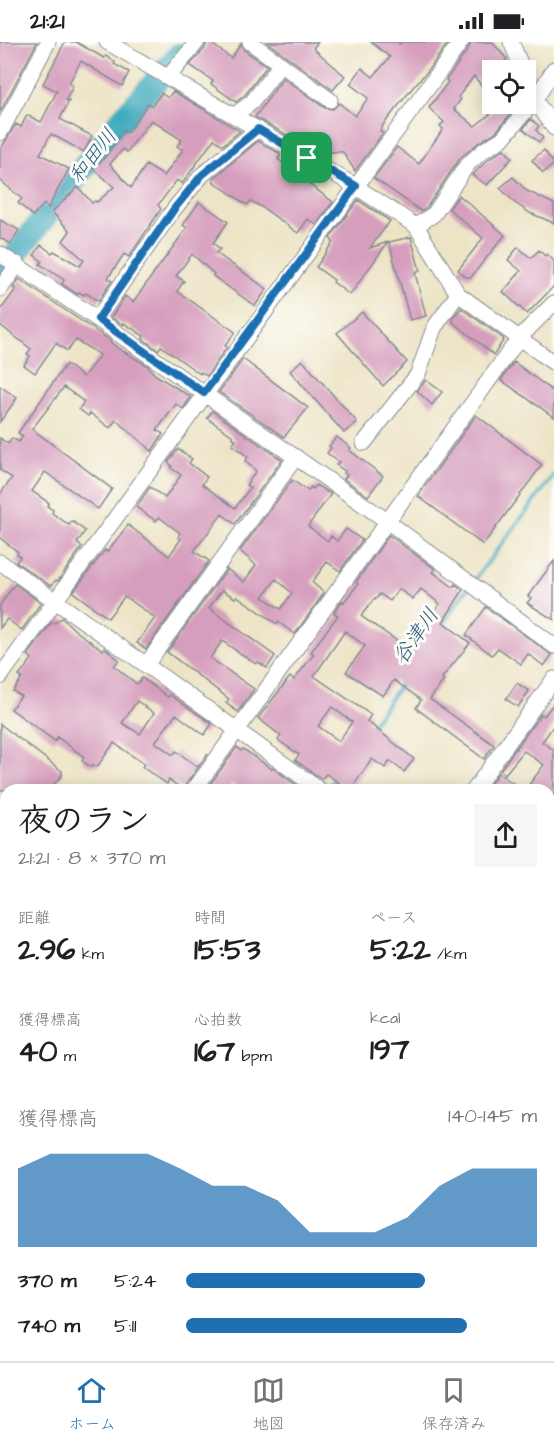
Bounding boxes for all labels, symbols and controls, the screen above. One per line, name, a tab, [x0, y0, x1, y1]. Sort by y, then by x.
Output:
text: 21:21	[30, 6, 64, 37]
map controls	[482, 60, 536, 114]
button: locate	[482, 60, 536, 114]
water label: 和田川	[62, 122, 124, 190]
pin	[281, 132, 332, 183]
icon: arrive	[290, 141, 323, 174]
water label: 谷津川	[386, 602, 446, 670]
text: 夜のラン	[18, 798, 150, 844]
button: share	[474, 804, 537, 867]
text: 21:21 · 8 × 370 m	[18, 844, 165, 872]
text: 距離	[18, 907, 50, 929]
text: 時間	[194, 907, 226, 929]
text: ペース	[370, 907, 417, 929]
text: 2.96	[18, 929, 75, 971]
text: 15:53	[194, 929, 261, 971]
text: 5:22	[370, 929, 431, 971]
text: km	[75, 943, 104, 965]
text: /km	[431, 943, 467, 965]
text: kcal	[370, 1007, 401, 1029]
text: 獲得標高	[18, 1009, 82, 1031]
text: 心拍数	[194, 1009, 242, 1031]
text: 197	[370, 1029, 409, 1071]
text: 40	[18, 1031, 57, 1073]
text: 167	[194, 1031, 235, 1073]
text: m	[57, 1045, 76, 1067]
text: bpm	[235, 1045, 272, 1067]
text: 140–145 m	[448, 1102, 537, 1130]
text: 獲得標高	[18, 1105, 98, 1133]
text: 370 m	[18, 1267, 77, 1295]
text: 5:24	[114, 1267, 157, 1295]
text: 740 m	[18, 1312, 80, 1340]
text: 5:11	[114, 1312, 137, 1340]
tab: ホーム	[68, 1374, 116, 1435]
tab: 地図	[252, 1374, 285, 1435]
tab: 保存済み	[422, 1374, 486, 1435]

